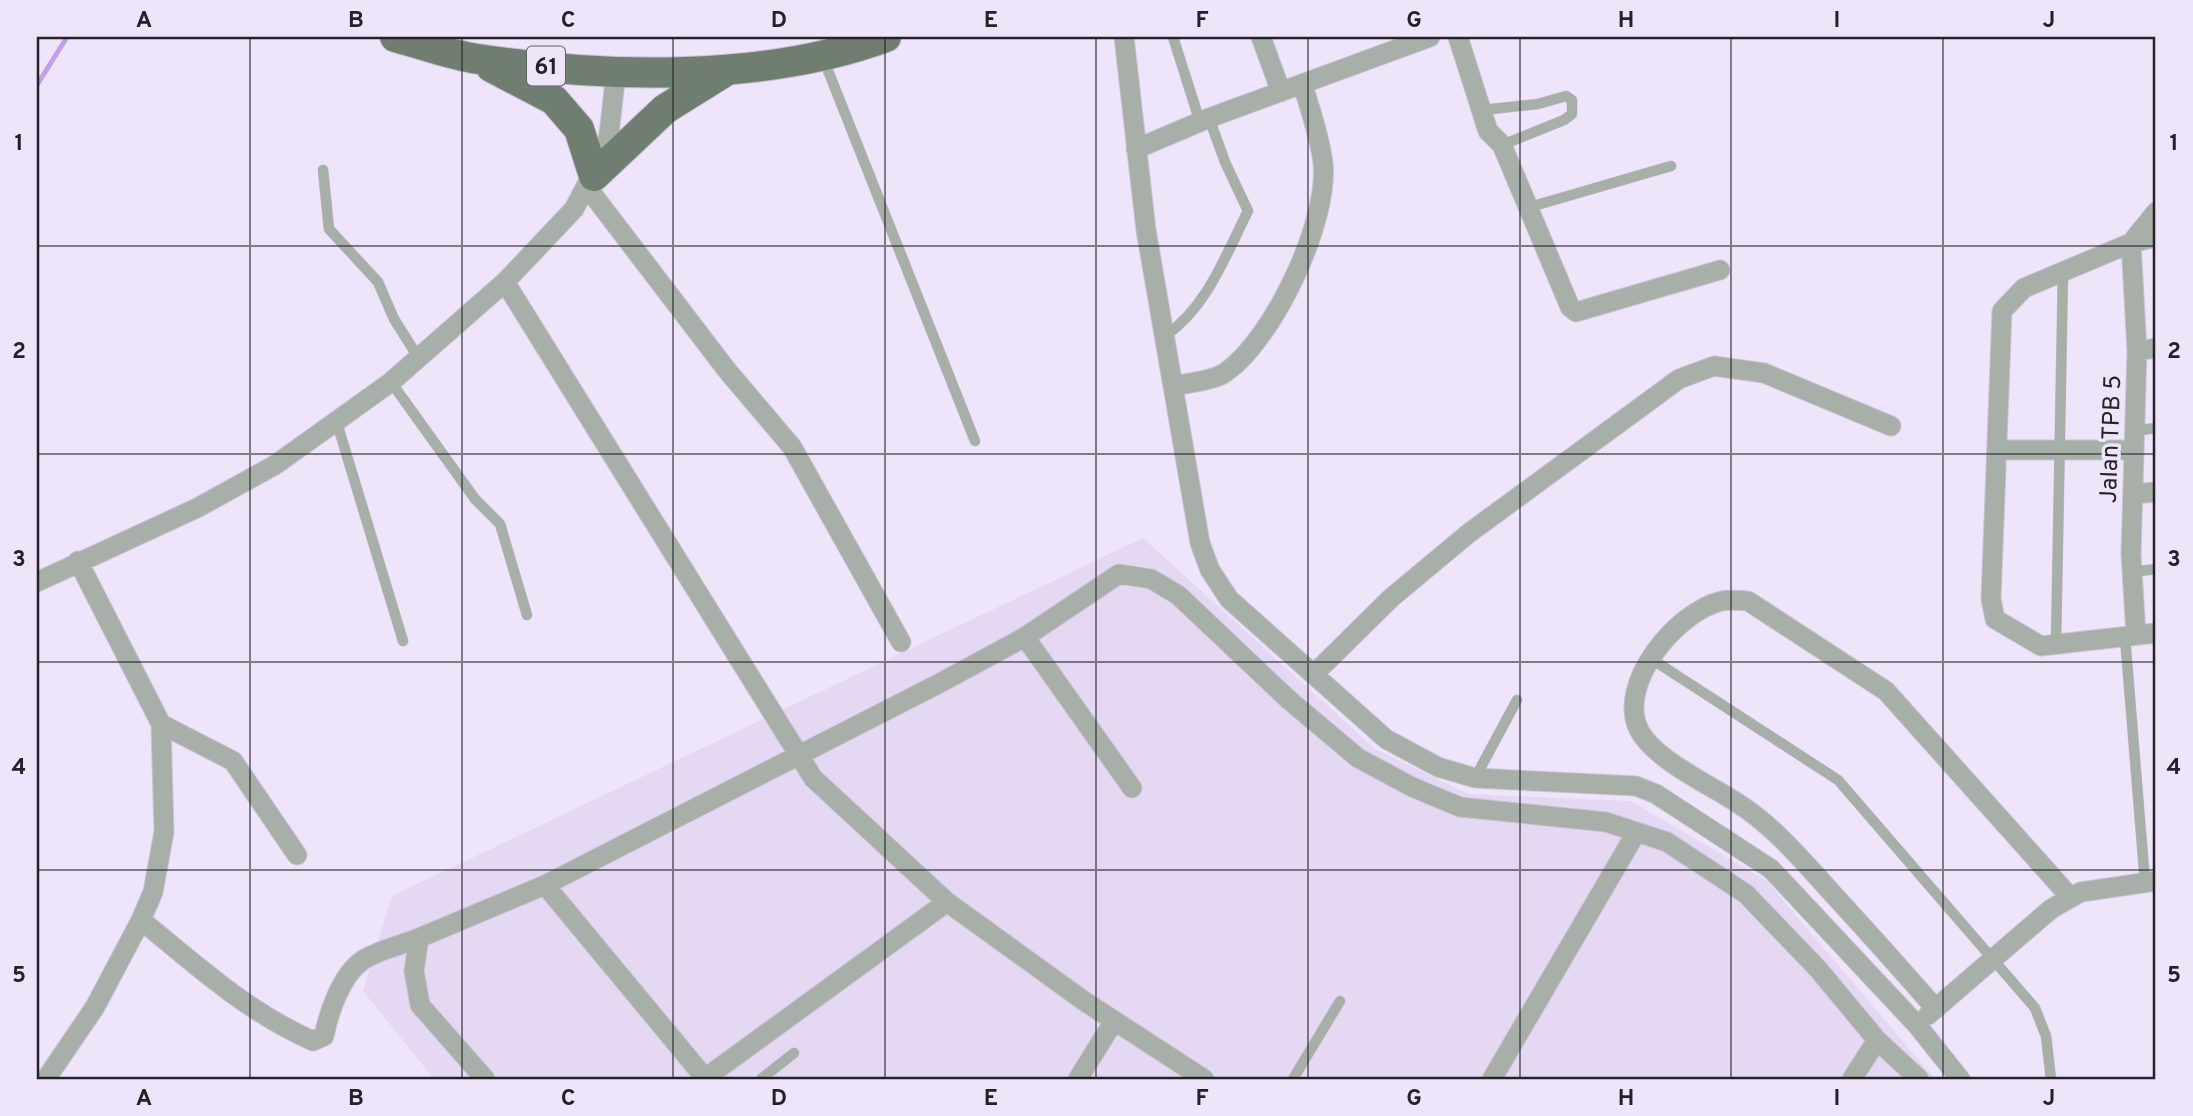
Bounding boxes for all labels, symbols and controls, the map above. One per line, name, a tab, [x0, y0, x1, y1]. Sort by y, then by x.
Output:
text: A	[136, 7, 152, 36]
text: B	[348, 7, 364, 36]
text: C	[561, 7, 575, 36]
text: D	[771, 7, 787, 36]
text: E	[984, 7, 998, 36]
text: F	[1195, 7, 1209, 36]
text: G	[1406, 7, 1422, 36]
text: H	[1618, 7, 1634, 36]
text: I	[1834, 7, 1840, 36]
text: J	[2043, 7, 2055, 36]
road number: 61	[527, 46, 565, 86]
text: 1	[14, 130, 24, 159]
text: 1	[2169, 130, 2179, 159]
text: 2	[12, 338, 26, 367]
text: 2	[2167, 338, 2181, 367]
street label: Jalan TPB 5	[2095, 374, 2129, 504]
text: 3	[12, 546, 26, 575]
text: 3	[2167, 546, 2181, 575]
text: 4	[12, 754, 26, 783]
text: 4	[2167, 754, 2181, 783]
text: 5	[12, 962, 26, 991]
text: 5	[2167, 962, 2181, 991]
text: A	[136, 1085, 152, 1114]
text: B	[348, 1085, 364, 1114]
text: C	[561, 1085, 575, 1114]
text: D	[771, 1085, 787, 1114]
text: E	[984, 1085, 998, 1114]
text: F	[1195, 1085, 1209, 1114]
text: G	[1406, 1085, 1422, 1114]
text: H	[1618, 1085, 1634, 1114]
text: I	[1834, 1085, 1840, 1114]
text: J	[2043, 1085, 2055, 1114]

